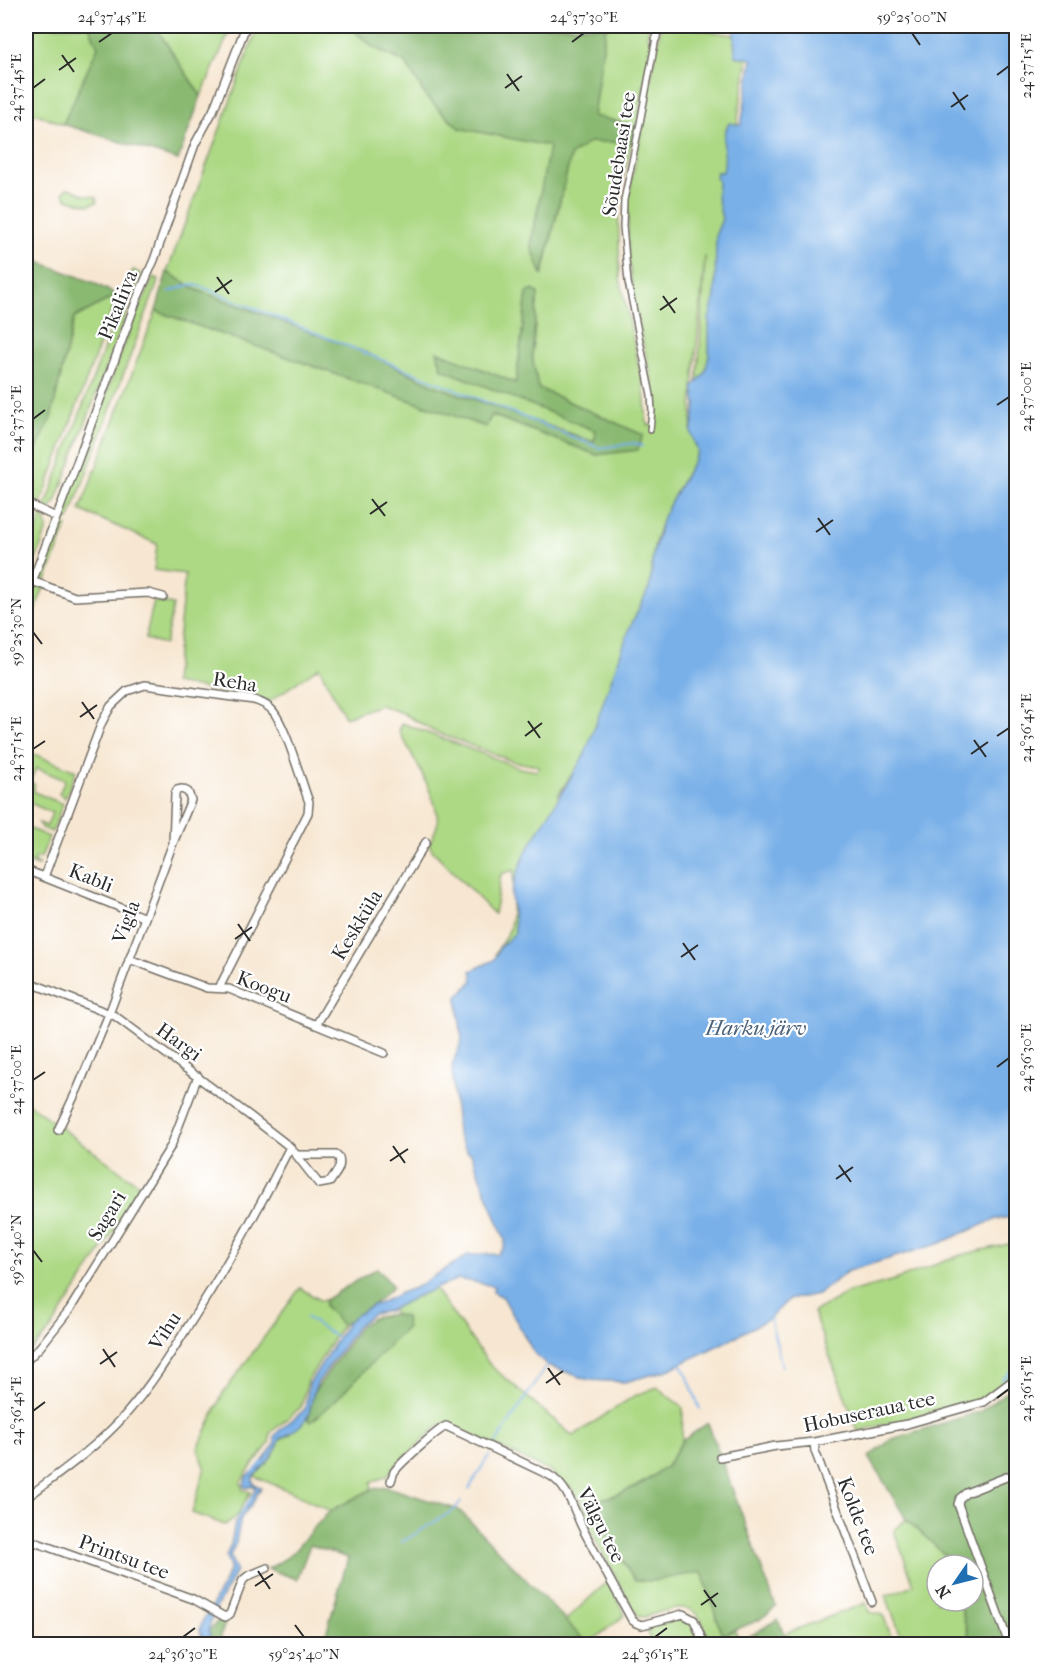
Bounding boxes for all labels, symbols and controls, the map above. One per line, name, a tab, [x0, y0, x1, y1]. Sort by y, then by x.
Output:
text: 24°37'45"E	[78, 8, 146, 26]
text: 24°37'30"E	[550, 8, 618, 26]
text: 59°25'00"N	[877, 8, 948, 26]
text: 24°37'15"E	[1017, 33, 1035, 99]
text: 24°37'45"E	[7, 54, 25, 122]
street label: Sõudebaasi tee	[598, 90, 640, 218]
street label: Pikaliiva	[94, 266, 143, 343]
text: 24°37'00"E	[1017, 362, 1035, 432]
text: 24°37'30"E	[7, 385, 25, 453]
text: 59°25'30"N	[7, 597, 25, 666]
street label: Reha	[211, 667, 260, 697]
text: 24°36'45"E	[1017, 693, 1035, 763]
text: 24°37'15"E	[7, 716, 25, 782]
street label: Kabli	[65, 859, 117, 897]
street label: Keskküla	[327, 885, 387, 964]
street label: Vigla	[107, 897, 145, 948]
street label: Koogu	[233, 966, 295, 1008]
water label: Harku järv	[705, 1016, 806, 1040]
street label: Hargi	[152, 1018, 206, 1066]
text: 24°36'30"E	[1017, 1024, 1035, 1092]
text: 24°37'00"E	[7, 1045, 25, 1115]
street label: Sagari	[83, 1187, 131, 1245]
text: 59°25'40"N	[7, 1214, 25, 1286]
street label: Vihu	[144, 1307, 186, 1355]
text: 24°36'15"E	[1017, 1356, 1035, 1422]
text: 24°36'45"E	[7, 1376, 25, 1446]
street label: Hobuseraua tee	[801, 1387, 937, 1437]
street label: Kolde tee	[833, 1474, 883, 1558]
street label: Välgu tee	[572, 1483, 630, 1566]
street label: Printsu tee	[75, 1530, 173, 1584]
north arrow	[925, 1553, 985, 1613]
text: N	[931, 1580, 954, 1602]
text: 24°36'30"E	[149, 1645, 217, 1663]
text: 59°25'40"N	[268, 1645, 340, 1663]
text: 24°36'15"E	[622, 1645, 688, 1663]

